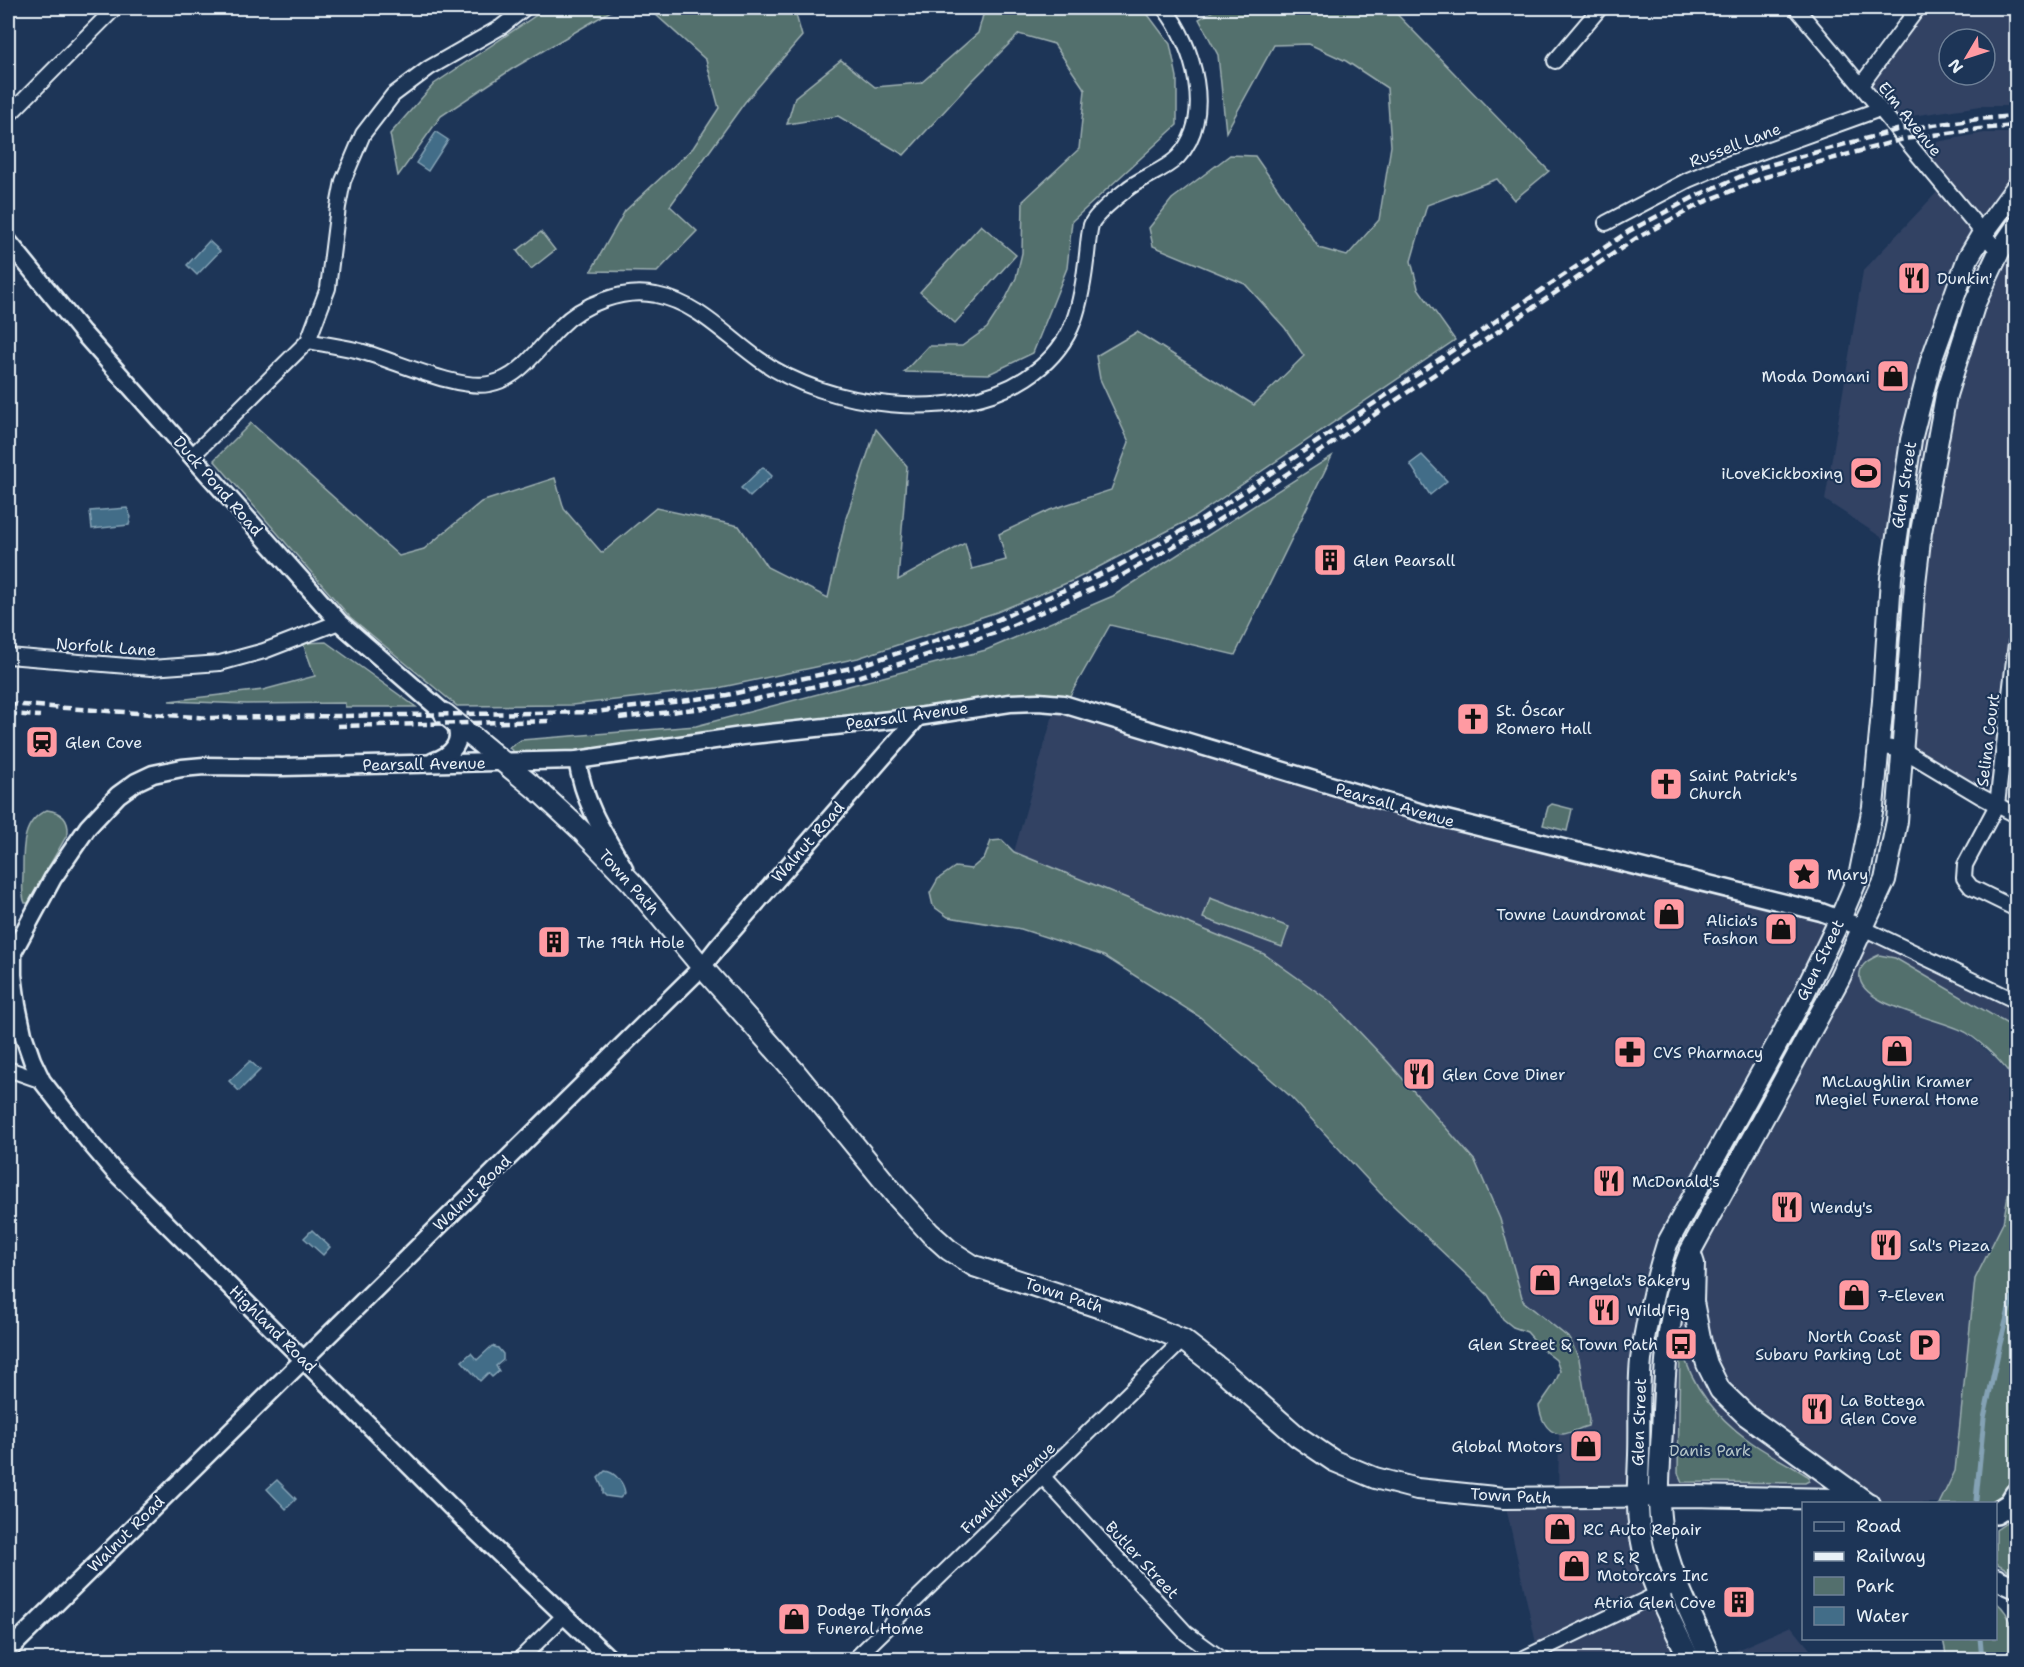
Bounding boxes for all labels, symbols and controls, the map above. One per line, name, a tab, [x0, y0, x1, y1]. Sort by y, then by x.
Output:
north arrow	[1937, 27, 1997, 87]
text: N	[1944, 55, 1968, 78]
street label: Elm Avenue	[1873, 77, 1947, 161]
street label: Russell Lane	[1686, 118, 1784, 172]
restaurant icon: Dunkin'	[1896, 260, 1932, 296]
place label: Dunkin'	[1937, 268, 1993, 289]
shop icon: Moda Domani	[1875, 358, 1911, 394]
place label: Moda Domani	[1762, 366, 1870, 387]
street label: Duck Pond Road	[169, 432, 267, 540]
street label: Glen Street	[1887, 440, 1921, 530]
sports icon: iLoveKickboxing	[1848, 455, 1884, 491]
place label: iLoveKickboxing	[1721, 463, 1843, 484]
building icon: Glen Pearsall	[1312, 542, 1348, 578]
place label: Glen Pearsall	[1353, 550, 1455, 571]
street label: Norfolk Lane	[55, 633, 157, 661]
street label: Selina Court	[1972, 692, 2004, 788]
street label: Pearsall Avenue	[845, 697, 969, 735]
place label: St. Óscar Romero Hall	[1496, 700, 1592, 739]
church icon: St. Óscar Romero Hall	[1455, 701, 1491, 737]
station icon: Glen Cove	[24, 724, 60, 760]
place label: Glen Cove	[65, 732, 142, 753]
street label: Pearsall Avenue	[362, 752, 486, 776]
place label: Saint Patrick's Church	[1689, 765, 1798, 804]
church icon: Saint Patrick's Church	[1648, 766, 1684, 802]
street label: Pearsall Avenue	[1333, 778, 1457, 832]
street label: Walnut Road	[767, 797, 849, 887]
street label: Town Path	[594, 845, 664, 919]
place icon: Mary	[1786, 856, 1822, 892]
place label: Mary	[1827, 864, 1868, 885]
shop icon: Towne Laundromat	[1651, 896, 1687, 932]
place label: Towne Laundromat	[1496, 904, 1646, 925]
place label: Alicia's Fashon	[1703, 910, 1758, 949]
shop icon: Alicia's Fashon	[1763, 911, 1799, 947]
street label: Glen Street	[1791, 916, 1849, 1004]
building icon: The 19th Hole	[536, 924, 572, 960]
place label: The 19th Hole	[577, 932, 685, 953]
shop icon: McLaughlin Kramer Megiel Funeral Home	[1879, 1033, 1915, 1069]
pharmacy icon: CVS Pharmacy	[1612, 1034, 1648, 1070]
place label: CVS Pharmacy	[1653, 1042, 1763, 1063]
restaurant icon: Glen Cove Diner	[1401, 1056, 1437, 1092]
place label: Glen Cove Diner	[1442, 1064, 1566, 1085]
place label: McLaughlin Kramer Megiel Funeral Home	[1815, 1071, 1979, 1110]
street label: Walnut Road	[428, 1150, 516, 1236]
restaurant icon: McDonald's	[1591, 1163, 1627, 1199]
place label: McDonald's	[1632, 1171, 1720, 1192]
restaurant icon: Wendy's	[1769, 1189, 1805, 1225]
place label: Wendy's	[1810, 1197, 1873, 1218]
restaurant icon: Sal's Pizza	[1868, 1227, 1904, 1263]
place label: Sal's Pizza	[1909, 1235, 1990, 1256]
shop icon: Angela's Bakery	[1527, 1262, 1563, 1298]
place label: Angela's Bakery	[1568, 1270, 1690, 1291]
street label: Town Path	[1022, 1272, 1106, 1318]
shop icon: 7-Eleven	[1836, 1277, 1872, 1313]
street label: Highland Road	[225, 1281, 321, 1377]
place label: 7-Eleven	[1877, 1285, 1945, 1306]
restaurant icon: Wild Fig	[1586, 1292, 1622, 1328]
place label: Wild Fig	[1627, 1300, 1690, 1321]
bus stop icon: Glen Street & Town Path	[1663, 1326, 1699, 1362]
place label: North Coast Subaru Parking Lot	[1755, 1326, 1902, 1365]
parking icon: North Coast Subaru Parking Lot	[1907, 1327, 1943, 1363]
place label: Glen Street & Town Path	[1468, 1334, 1658, 1355]
street label: Glen Street	[1627, 1378, 1651, 1466]
place label: La Bottega Glen Cove	[1840, 1390, 1925, 1429]
restaurant icon: La Bottega Glen Cove	[1799, 1391, 1835, 1427]
shop icon: Global Motors	[1568, 1428, 1604, 1464]
place label: Global Motors	[1452, 1436, 1563, 1457]
street label: Franklin Avenue	[956, 1437, 1060, 1539]
park label: Danis Park	[1669, 1440, 1751, 1461]
street label: Town Path	[1470, 1483, 1552, 1509]
street label: Walnut Road	[83, 1491, 169, 1577]
legend	[1802, 1502, 1997, 1640]
shop icon: RC Auto Repair	[1542, 1511, 1578, 1547]
text: Road	[1856, 1514, 1901, 1538]
street label: Butler Street	[1101, 1517, 1183, 1603]
place label: RC Auto Repair	[1583, 1519, 1702, 1540]
text: Railway	[1856, 1544, 1926, 1568]
place label: R & R Motorcars Inc	[1597, 1547, 1708, 1586]
shop icon: R & R Motorcars Inc	[1556, 1548, 1592, 1584]
text: Park	[1856, 1574, 1895, 1598]
building icon: Atria Glen Cove	[1721, 1584, 1757, 1620]
place label: Atria Glen Cove	[1594, 1592, 1716, 1613]
place label: Dodge Thomas Funeral Home	[817, 1600, 932, 1639]
shop icon: Dodge Thomas Funeral Home	[776, 1601, 812, 1637]
text: Water	[1856, 1604, 1909, 1628]

